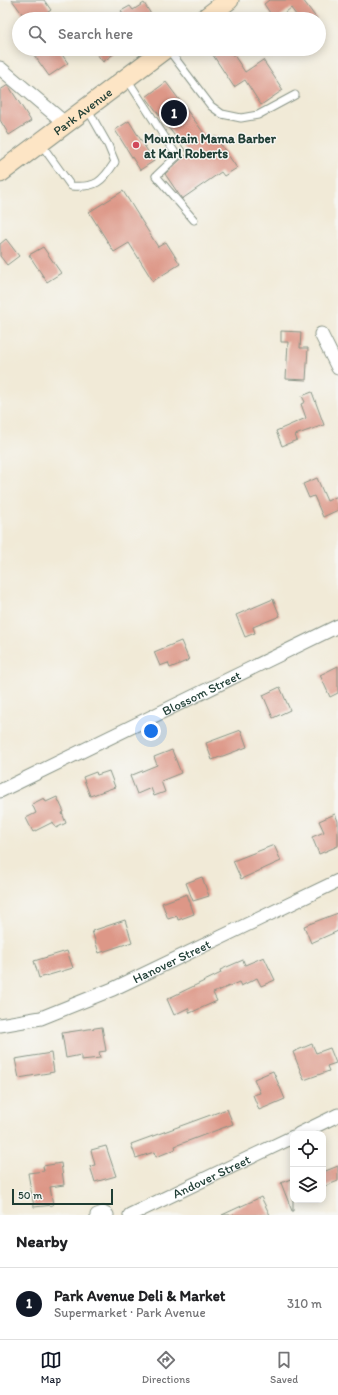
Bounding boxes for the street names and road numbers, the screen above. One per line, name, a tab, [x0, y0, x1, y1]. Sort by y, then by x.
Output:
street label: Park Avenue	[50, 85, 115, 139]
street label: Blossom Street	[160, 668, 243, 719]
street label: Hanover Street	[130, 936, 213, 986]
street label: Andover Street	[170, 1152, 253, 1202]

